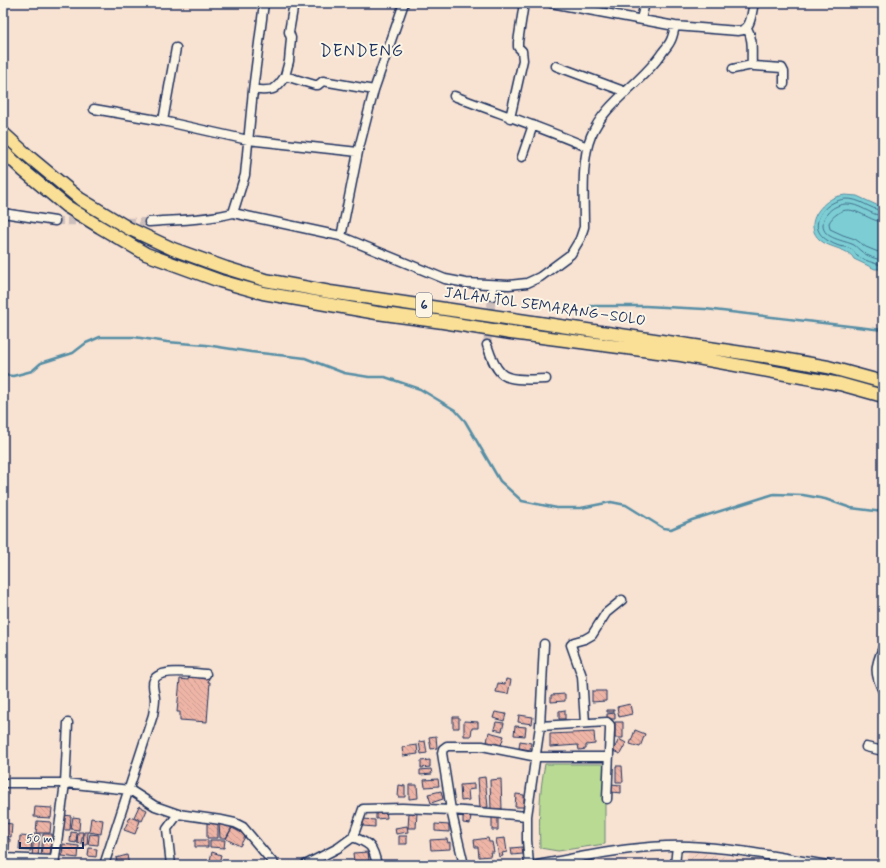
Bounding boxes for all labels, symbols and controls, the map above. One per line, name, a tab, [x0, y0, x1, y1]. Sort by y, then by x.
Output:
district label: DENDENG	[320, 40, 404, 62]
street label: JALAN TOL SEMARANG–SOLO	[443, 283, 647, 331]
road number: 6	[416, 293, 432, 317]
scale bar	[20, 824, 83, 850]
text: 50 m	[26, 831, 53, 847]

